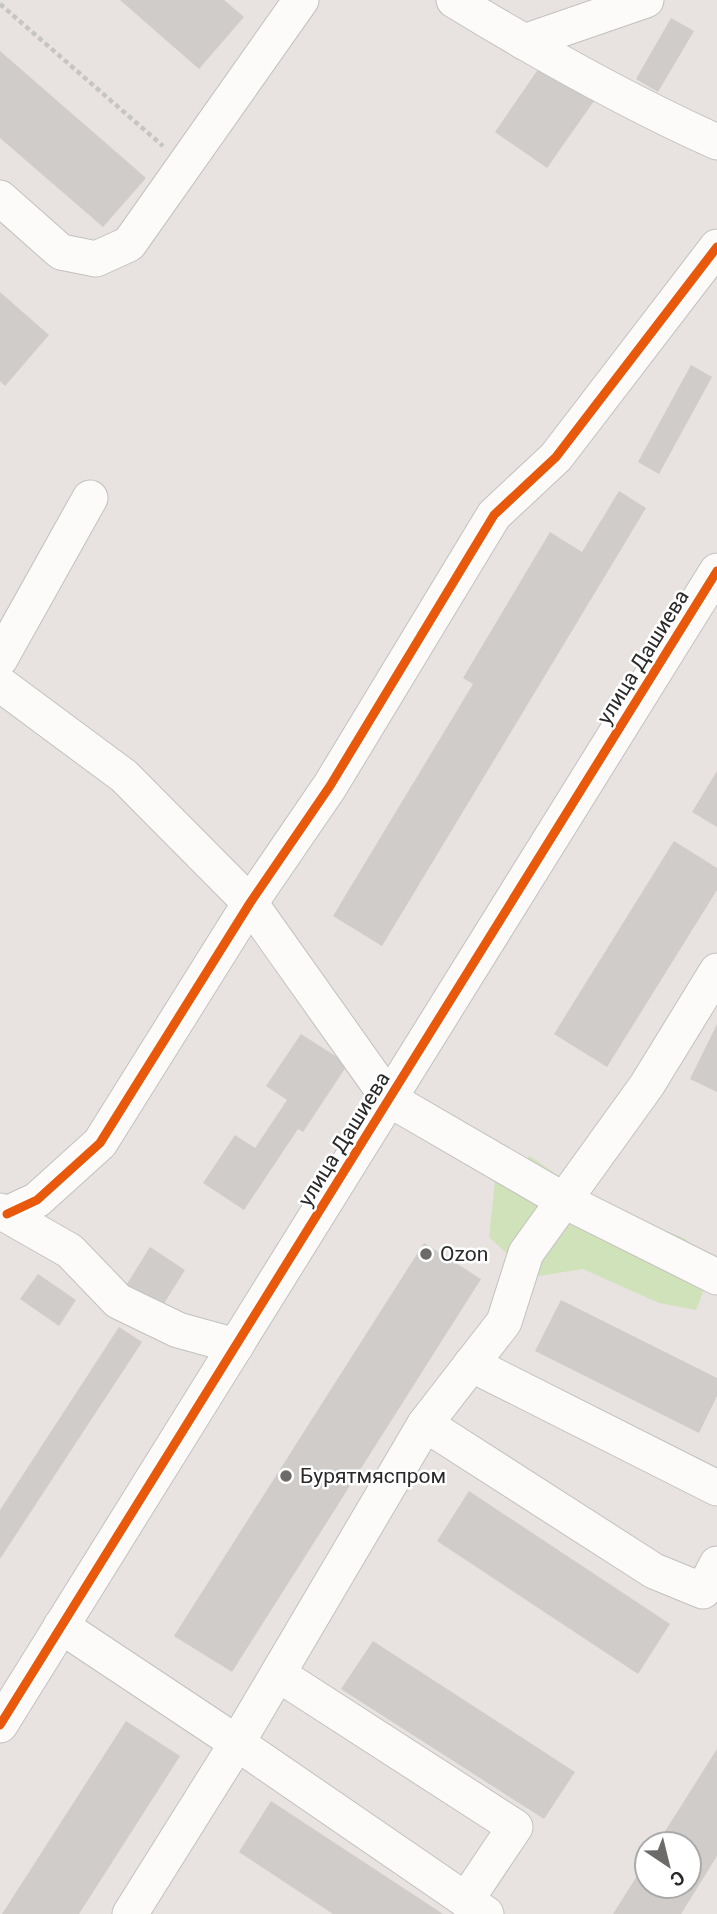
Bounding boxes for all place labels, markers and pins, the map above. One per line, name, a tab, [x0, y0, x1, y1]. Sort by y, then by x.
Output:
place label: Ozon	[440, 1242, 488, 1266]
marker: Ozon	[418, 1246, 434, 1262]
place label: Бурятмяспром	[300, 1464, 446, 1488]
marker: Бурятмяспром	[278, 1468, 294, 1484]

